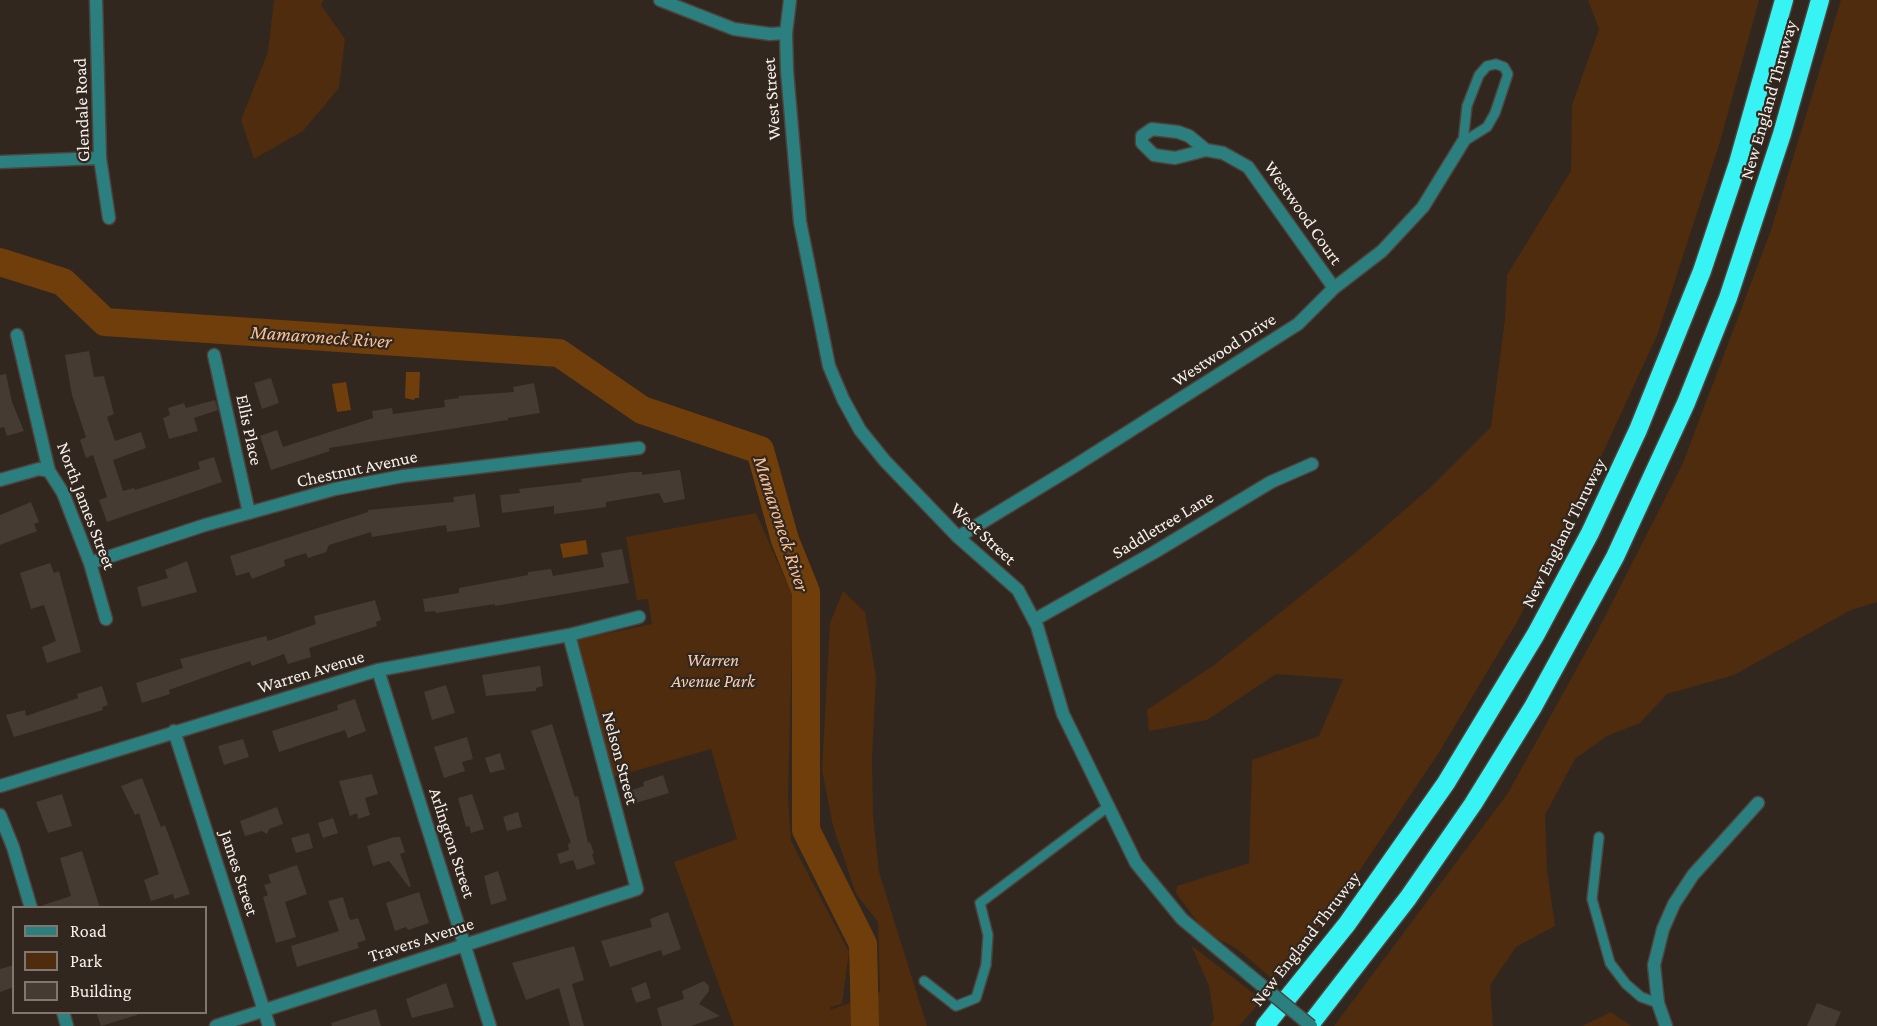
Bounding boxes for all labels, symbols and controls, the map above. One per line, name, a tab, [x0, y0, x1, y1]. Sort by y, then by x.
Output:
street label: New England Thruway	[1736, 18, 1802, 182]
street label: West Street	[758, 57, 786, 141]
street label: Glendale Road	[69, 58, 95, 162]
street label: Westwood Court	[1259, 157, 1347, 269]
street label: Westwood Drive	[1168, 308, 1280, 392]
water label: Mamaroneck River	[250, 320, 392, 354]
street label: Ellis Place	[231, 393, 267, 467]
street label: North James Street	[52, 439, 120, 573]
street label: Chestnut Avenue	[295, 446, 419, 492]
water label: Mamaroneck River	[748, 453, 814, 595]
street label: New England Thruway	[1517, 455, 1611, 611]
street label: Saddletree Lane	[1108, 486, 1218, 564]
street label: West Street	[946, 498, 1020, 570]
street label: Warren Avenue	[255, 646, 367, 698]
park label: Warren Avenue Park	[671, 649, 755, 692]
street label: Nelson Street	[597, 709, 643, 807]
street label: Arlington Street	[424, 785, 480, 901]
street label: James Street	[215, 828, 263, 918]
street label: New England Thruway	[1247, 867, 1365, 1011]
legend	[12, 906, 207, 1014]
street label: Travers Avenue	[365, 913, 477, 967]
text: Road	[70, 921, 107, 941]
text: Park	[70, 951, 102, 971]
text: Building	[70, 981, 131, 1001]

